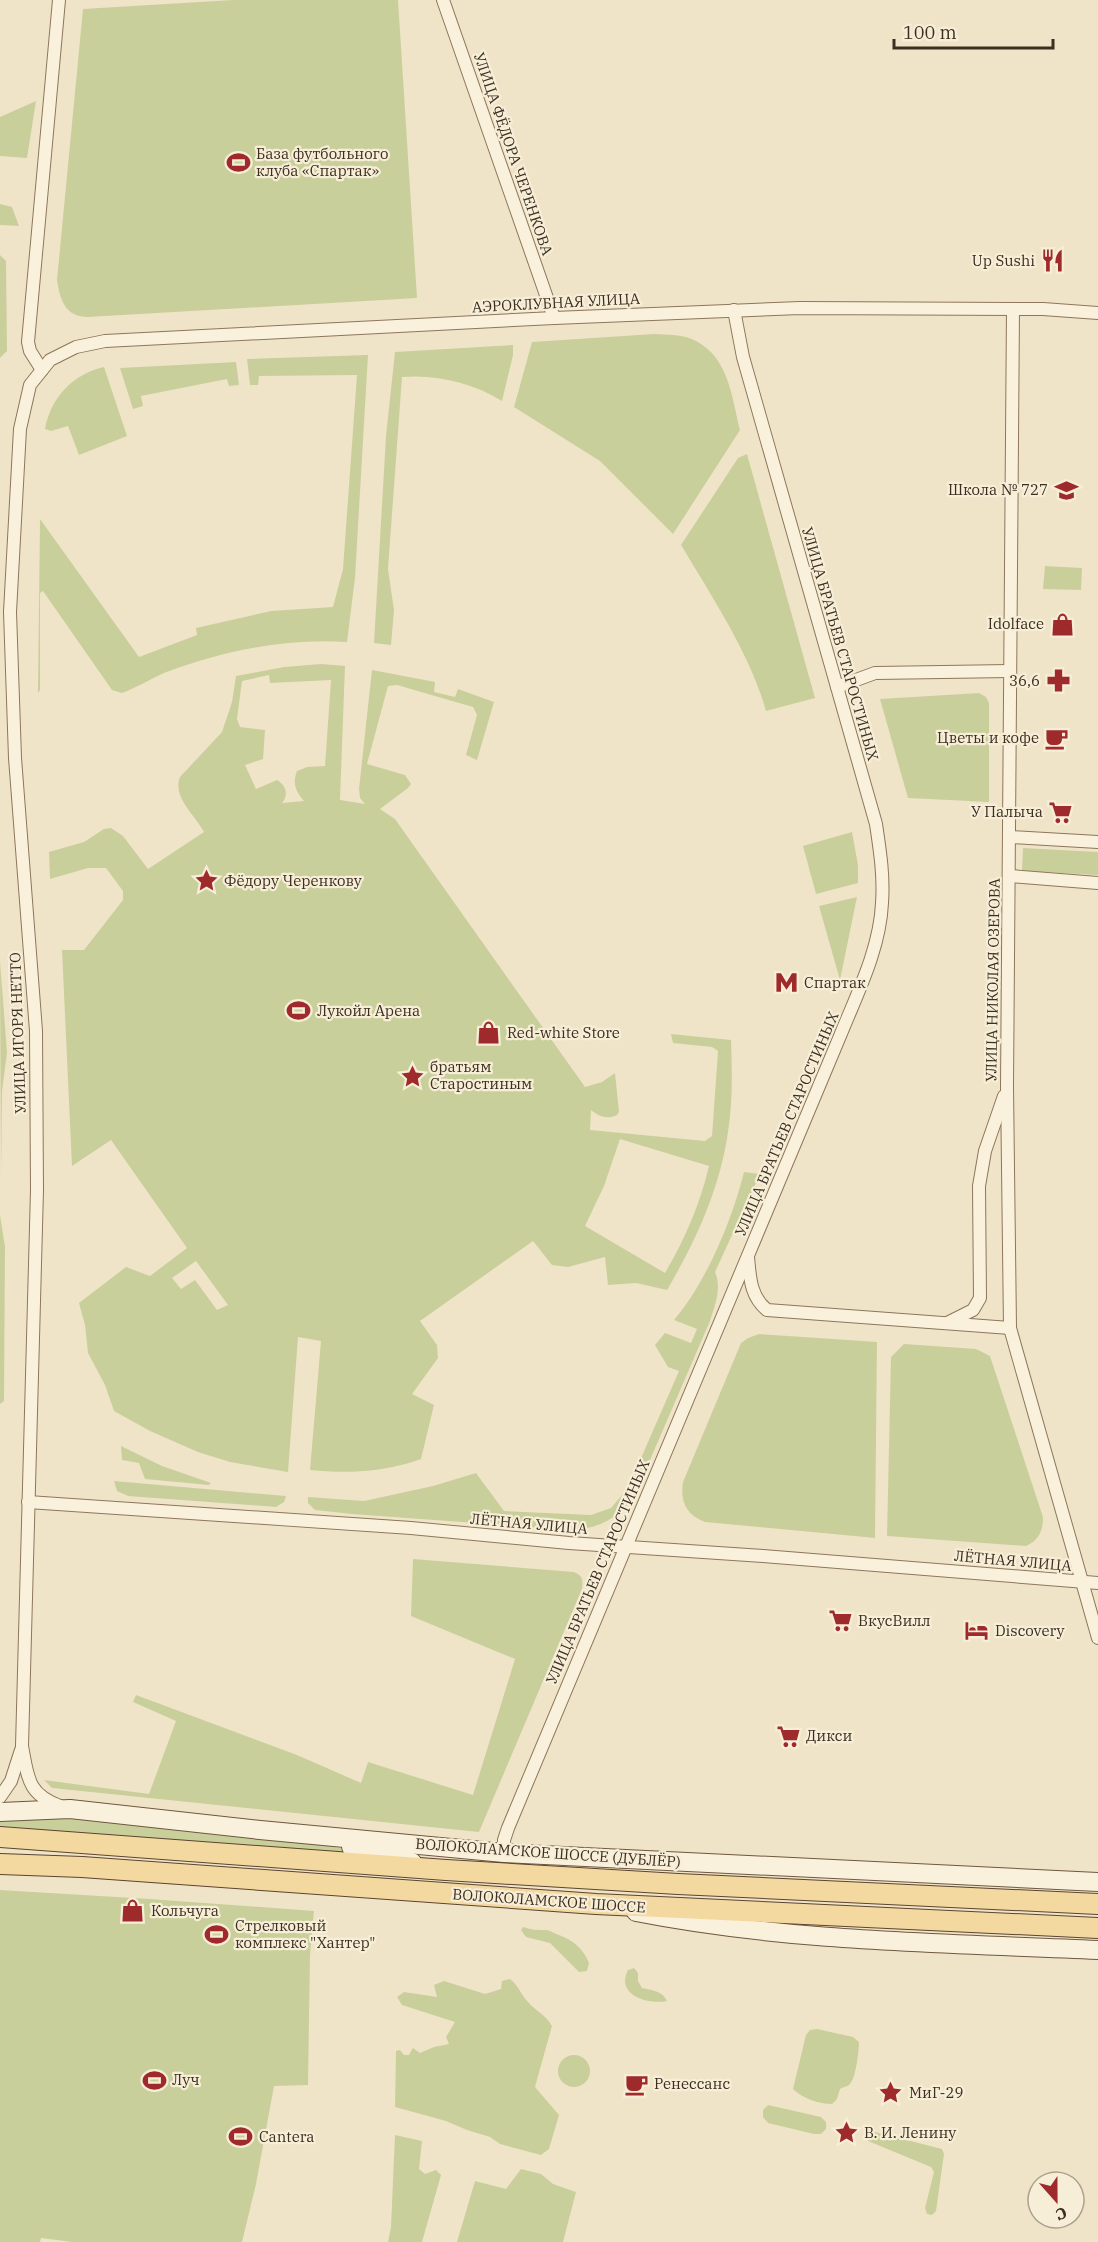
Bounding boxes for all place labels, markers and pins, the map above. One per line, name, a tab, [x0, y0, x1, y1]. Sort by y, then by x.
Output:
place label: База футбольного клуба «Спартак»	[256, 144, 388, 180]
sports icon: База футбольного клуба «Спартак»	[225, 150, 251, 176]
restaurant icon: Up Sushi	[1040, 248, 1066, 274]
place label: Up Sushi	[972, 251, 1035, 270]
school or university icon: Школа № 727	[1053, 477, 1079, 503]
place label: Школа № 727	[948, 480, 1048, 499]
shop icon: Idolface	[1049, 611, 1075, 637]
place label: Idolface	[988, 614, 1044, 633]
pharmacy icon: 36,6	[1045, 668, 1071, 694]
place label: 36,6	[1009, 671, 1040, 690]
cafe icon: Цветы и кофе	[1044, 725, 1070, 751]
place label: Цветы и кофе	[937, 728, 1039, 747]
supermarket icon: У Палыча	[1048, 799, 1074, 825]
place label: У Палыча	[971, 802, 1043, 821]
place icon: Фёдору Черенкову	[193, 868, 219, 894]
place label: Фёдору Черенкову	[224, 871, 362, 890]
metro station icon: Спартак	[773, 970, 799, 996]
place label: Спартак	[804, 973, 866, 992]
sports icon: Лукойл Арена	[286, 998, 312, 1024]
place label: Лукойл Арена	[317, 1001, 420, 1020]
shop icon: Red-white Store	[476, 1020, 502, 1046]
place label: Red-white Store	[507, 1023, 620, 1042]
place label: братьям Старостиным	[430, 1057, 532, 1093]
place icon: братьям Старостиным	[399, 1063, 425, 1089]
supermarket icon: ВкусВилл	[827, 1608, 853, 1634]
place label: ВкусВилл	[858, 1611, 931, 1630]
hotel icon: Discovery	[964, 1618, 990, 1644]
place label: Discovery	[995, 1621, 1065, 1640]
supermarket icon: Дикси	[775, 1723, 801, 1749]
place label: Дикси	[806, 1726, 853, 1745]
shop icon: Кольчуга	[120, 1898, 146, 1924]
place label: Кольчуга	[151, 1901, 219, 1920]
place label: Стрелковый комплекс "Хантер"	[235, 1916, 375, 1952]
sports icon: Стрелковый комплекс "Хантер"	[204, 1922, 230, 1948]
sports icon: Луч	[141, 2067, 167, 2093]
place label: Луч	[172, 2070, 200, 2089]
cafe icon: Ренессанс	[623, 2071, 649, 2097]
place label: Ренессанс	[654, 2074, 730, 2093]
place icon: МиГ-29	[878, 2080, 904, 2106]
place label: МиГ-29	[909, 2083, 963, 2102]
place icon: В. И. Ленину	[833, 2120, 859, 2146]
place label: В. И. Ленину	[864, 2123, 956, 2142]
sports icon: Cantera	[228, 2124, 254, 2150]
place label: Cantera	[259, 2127, 315, 2146]

